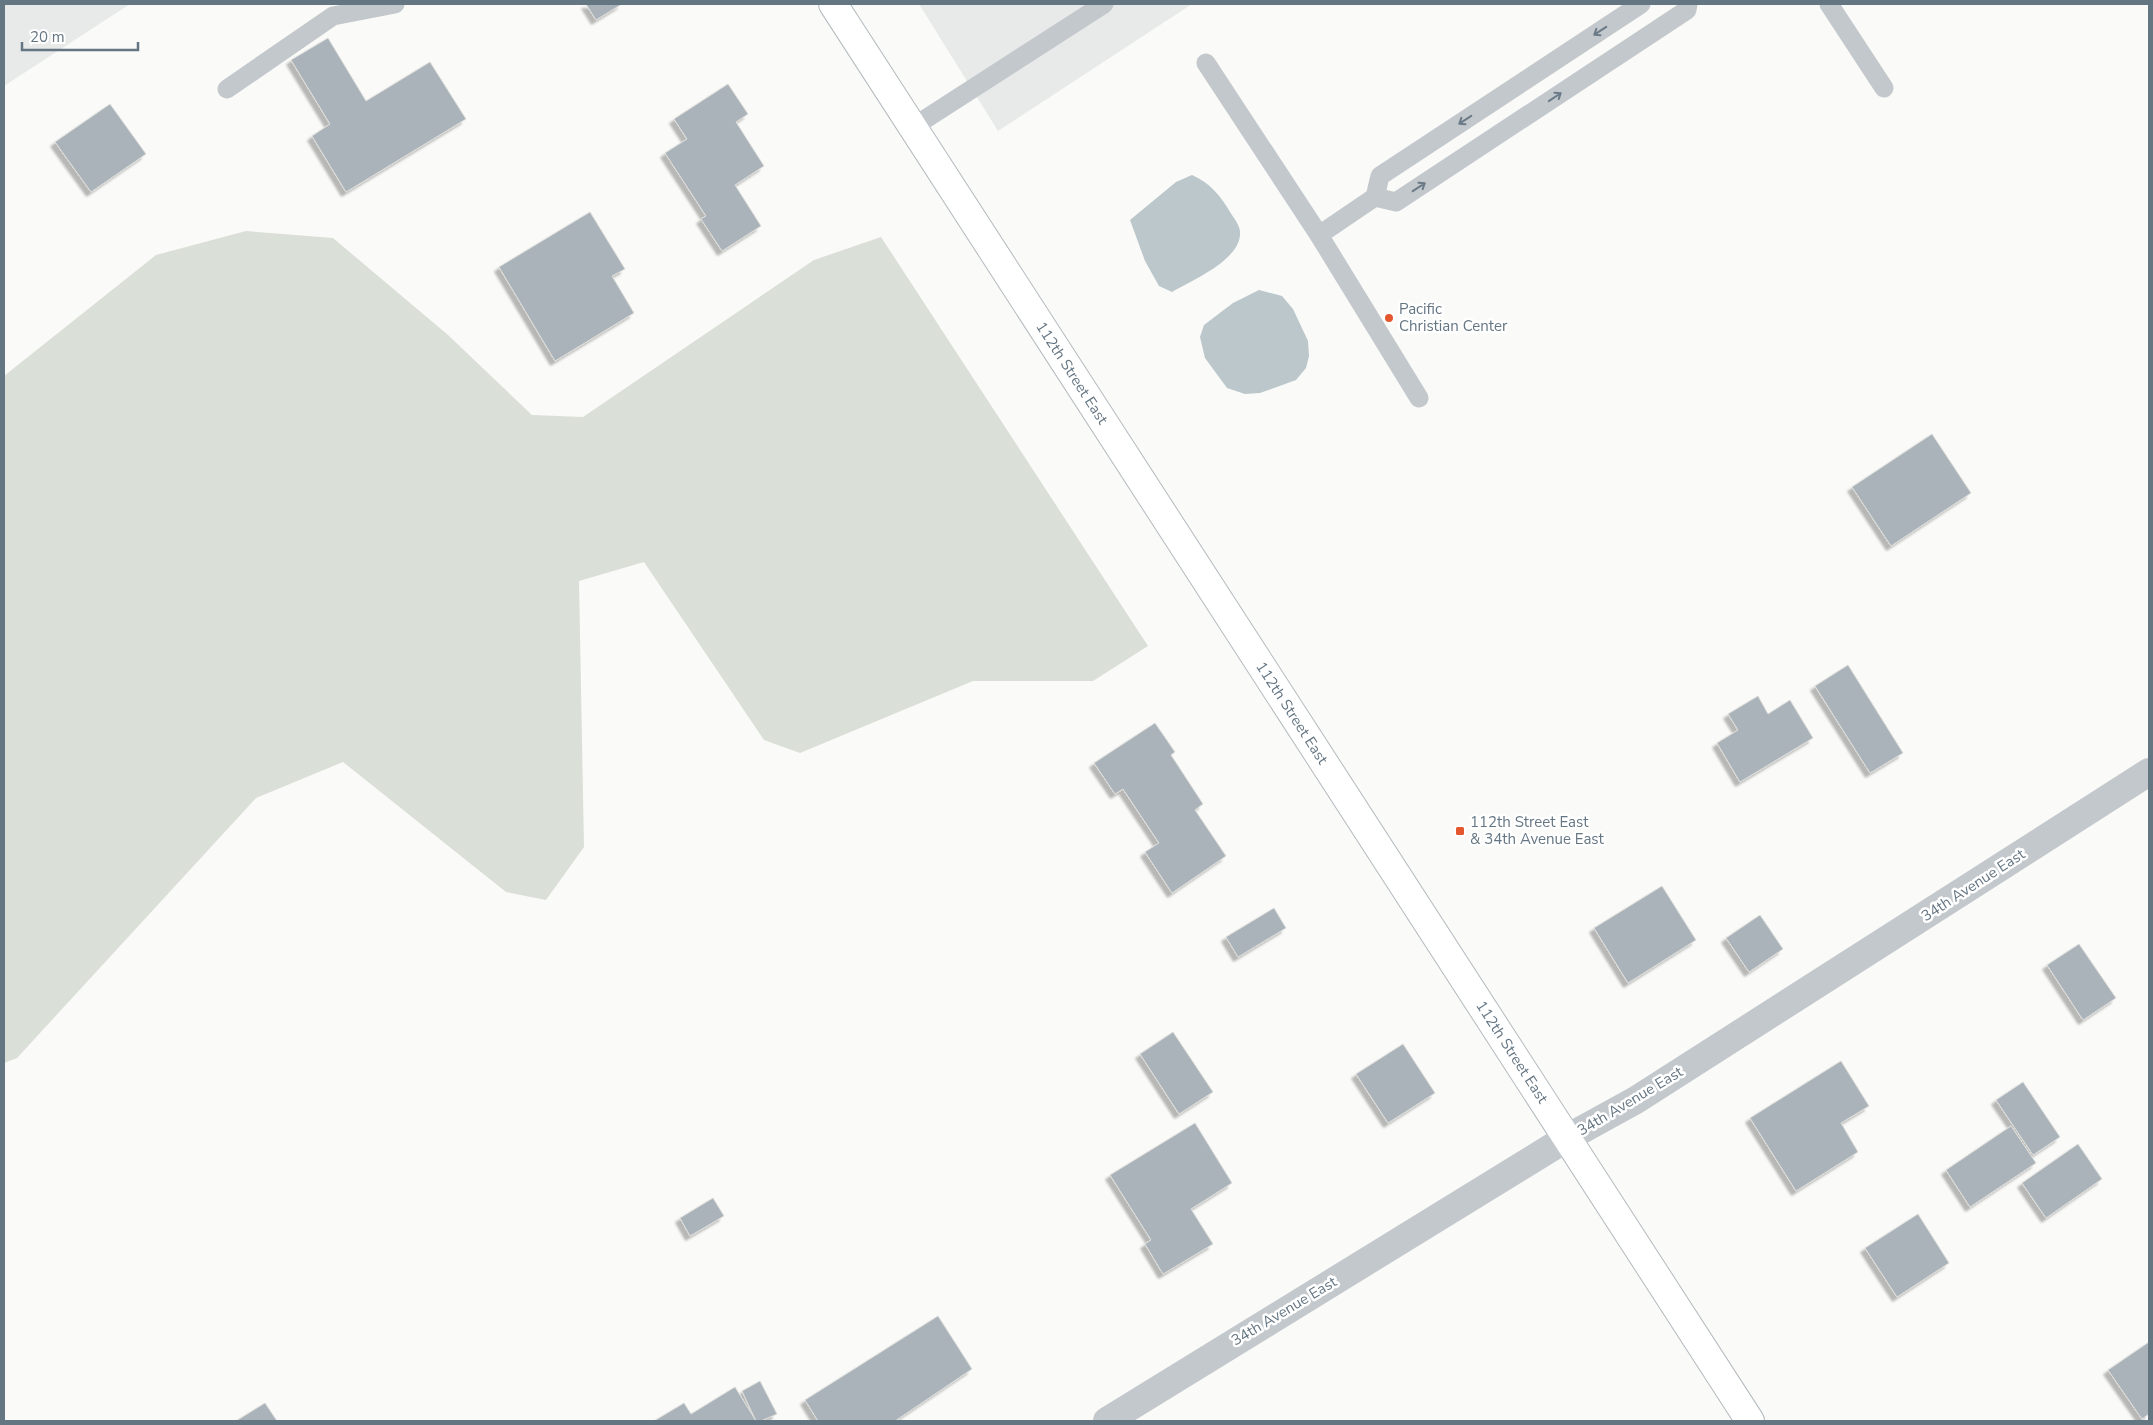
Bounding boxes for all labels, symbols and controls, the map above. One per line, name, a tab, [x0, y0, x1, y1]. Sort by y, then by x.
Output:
scale bar	[22, 20, 139, 52]
one-way arrow	[1594, 26, 1608, 36]
text: 20 m	[30, 27, 65, 47]
one-way arrow	[1547, 92, 1561, 102]
one-way arrow	[1458, 115, 1472, 125]
one-way arrow	[1412, 182, 1426, 192]
place label: Pacific Christian Center	[1399, 299, 1508, 336]
marker: Pacific Christian Center	[1383, 312, 1395, 324]
street label: 112th Street East	[1031, 318, 1113, 429]
street label: 112th Street East	[1251, 658, 1333, 769]
place label: 112th Street East & 34th Avenue East	[1470, 812, 1604, 849]
marker: 112th Street East & 34th Avenue East	[1454, 825, 1466, 837]
street label: 34th Avenue East	[1917, 844, 2029, 926]
street label: 112th Street East	[1471, 997, 1553, 1108]
street label: 34th Avenue East	[1574, 1061, 1687, 1140]
street label: 34th Avenue East	[1228, 1271, 1341, 1350]

